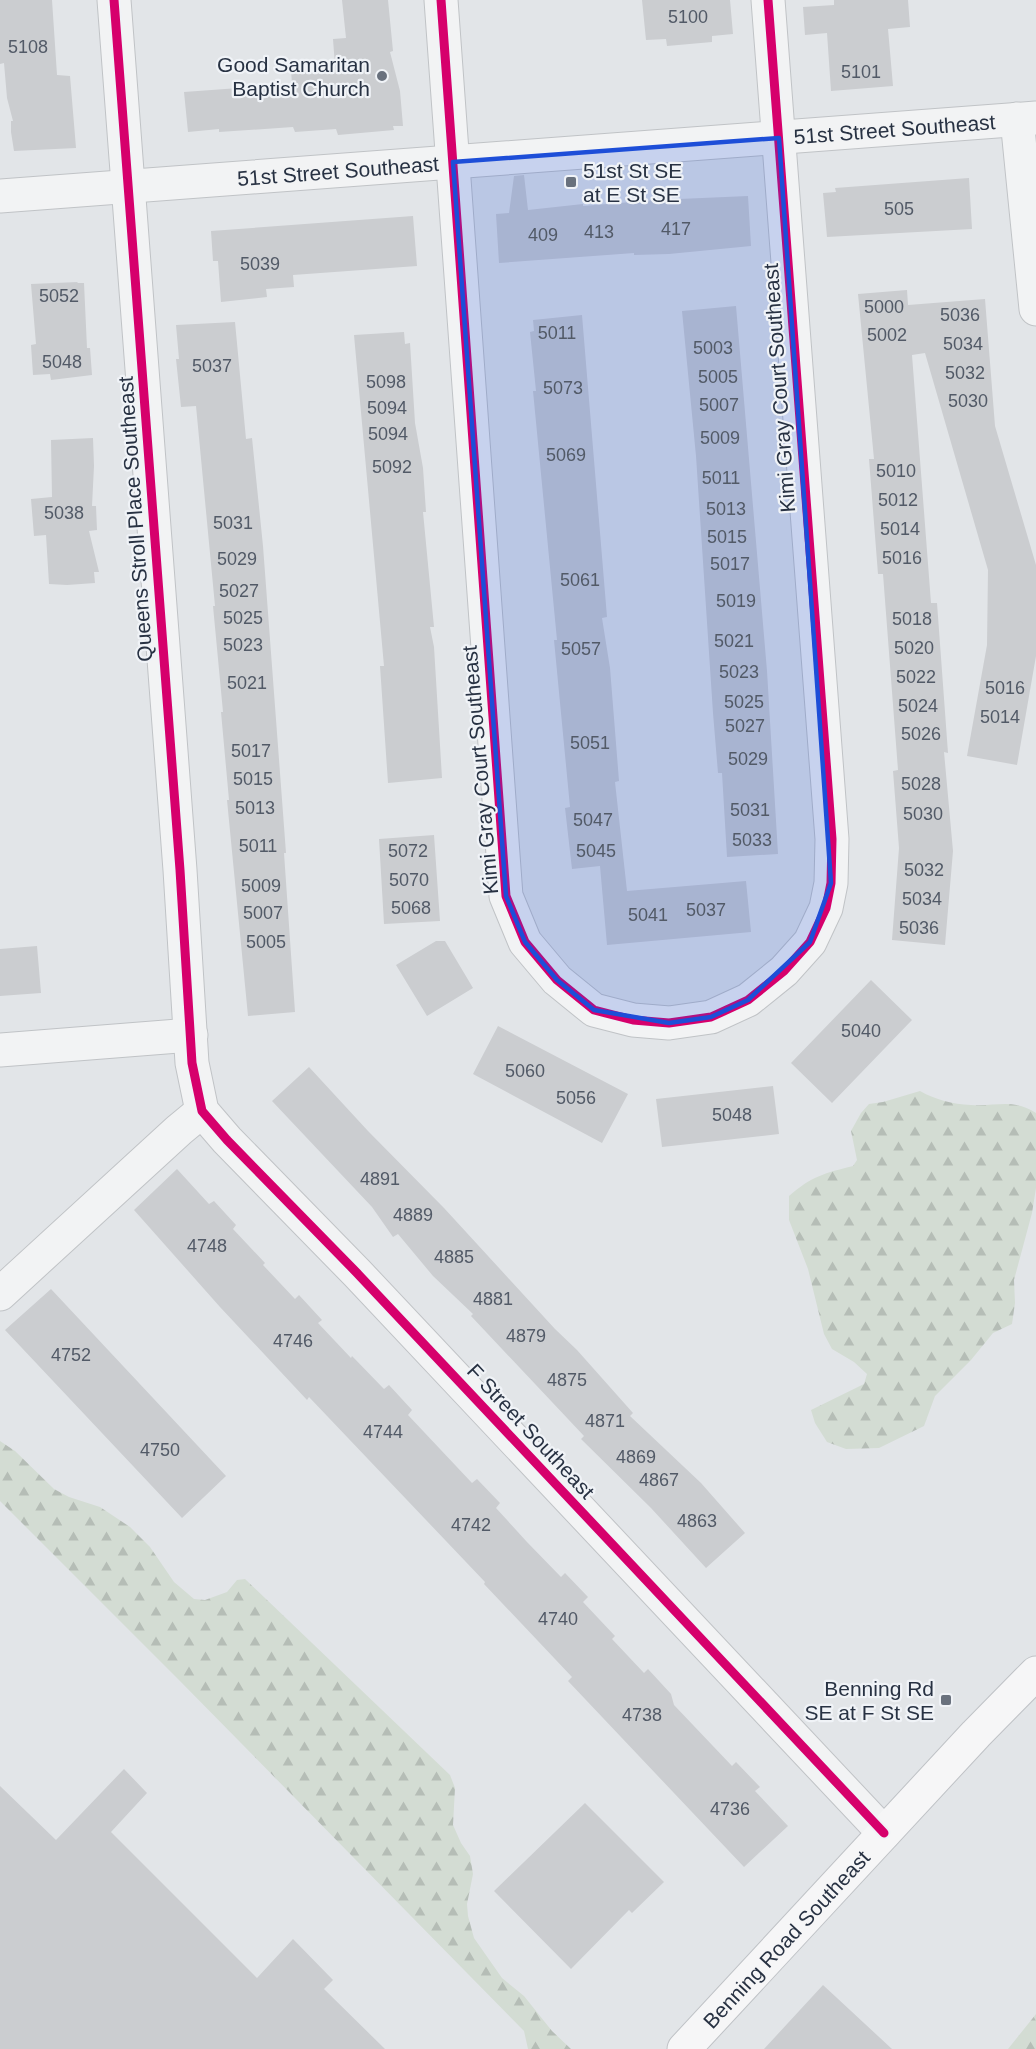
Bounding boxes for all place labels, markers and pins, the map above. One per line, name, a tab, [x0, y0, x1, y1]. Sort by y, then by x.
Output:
place label: Good Samaritan Baptist Church	[217, 53, 370, 100]
marker: Good Samaritan Baptist Church	[375, 69, 389, 83]
place label: 51st St SE at E St SE	[583, 159, 682, 206]
marker: 51st St SE at E St SE	[564, 175, 578, 189]
place label: Benning Rd SE at F St SE	[804, 1677, 934, 1724]
marker: Benning Rd SE at F St SE	[939, 1693, 953, 1707]

